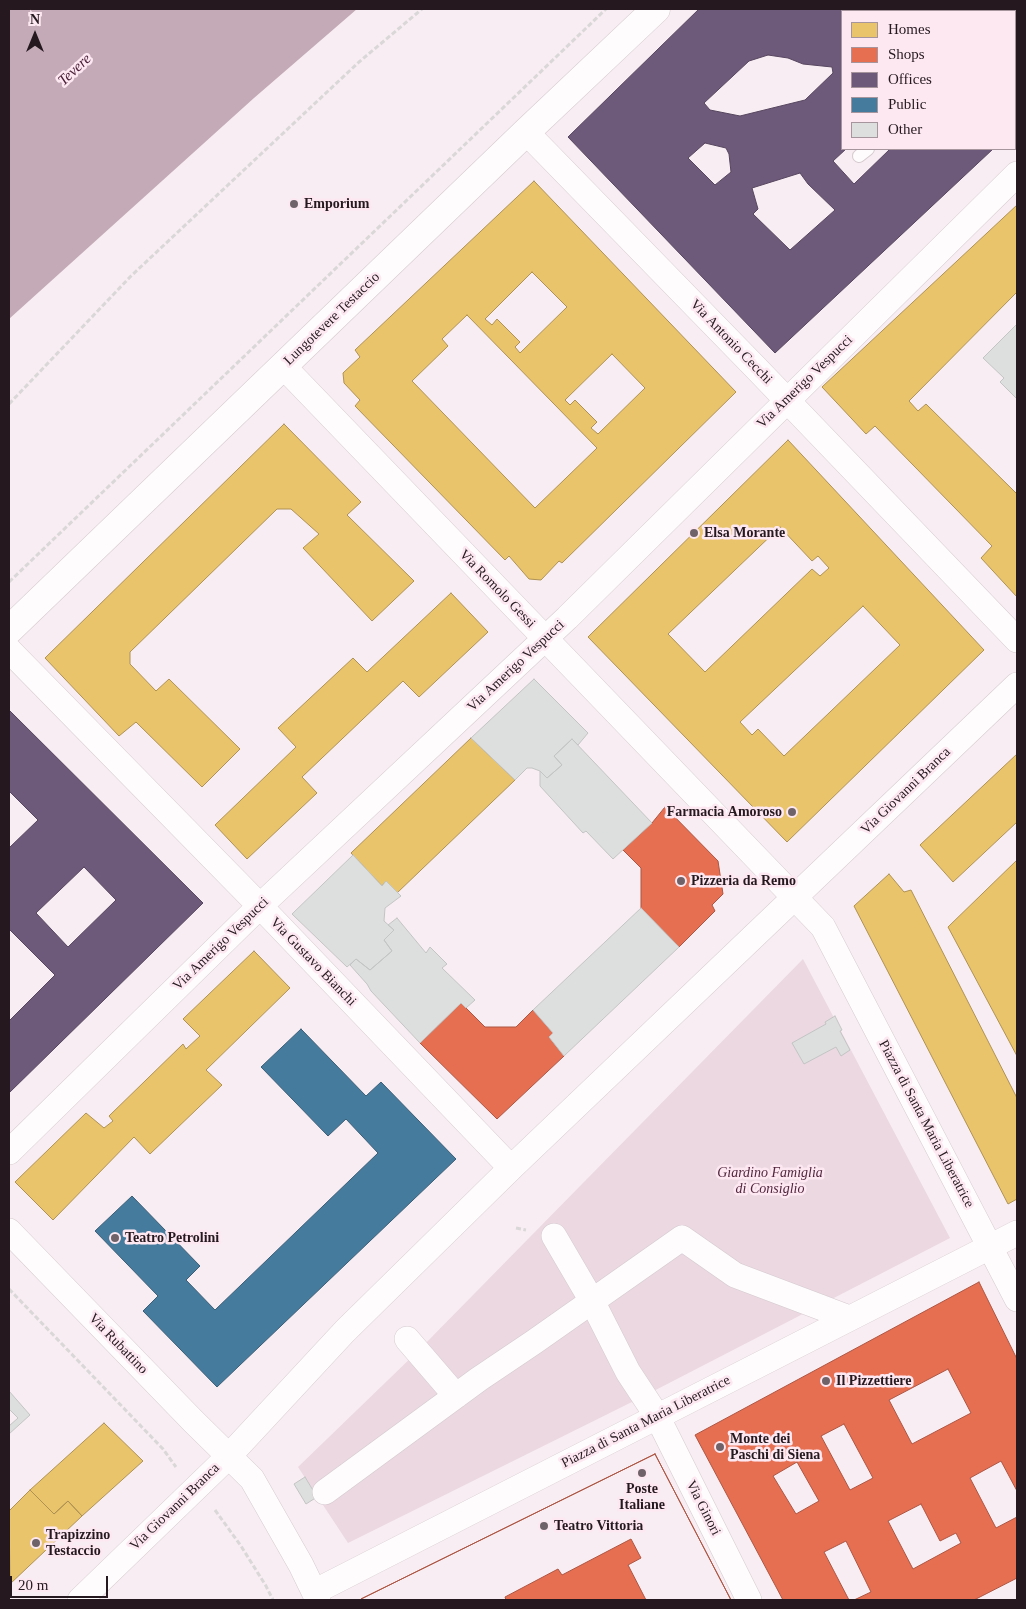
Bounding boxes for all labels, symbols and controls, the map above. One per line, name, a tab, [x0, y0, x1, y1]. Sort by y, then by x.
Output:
north arrow	[10, 10, 60, 60]
legend	[841, 10, 1016, 150]
text: N	[30, 12, 40, 27]
text: Homes	[888, 21, 931, 37]
text: Shops	[888, 46, 925, 62]
water label: Tevere	[55, 50, 95, 90]
text: Offices	[888, 71, 932, 87]
text: Public	[888, 96, 926, 112]
text: Other	[888, 121, 922, 137]
place label: Emporium	[304, 196, 369, 212]
marker: Emporium	[288, 198, 300, 210]
street label: Lungotevere Testaccio	[281, 269, 383, 369]
street label: Via Antonio Cecchi	[686, 296, 776, 388]
street label: Via Amerigo Vespucci	[754, 332, 856, 432]
place label: Elsa Morante	[704, 525, 785, 541]
marker: Elsa Morante	[688, 527, 700, 539]
street label: Via Romolo Gessi	[455, 546, 539, 632]
street label: Via Amerigo Vespucci	[464, 617, 568, 715]
street label: Via Giovanni Branca	[858, 744, 954, 838]
place label: Farmacia Amoroso	[667, 804, 782, 820]
marker: Farmacia Amoroso	[786, 806, 798, 818]
place label: Pizzeria da Remo	[691, 873, 796, 889]
marker: Pizzeria da Remo	[675, 875, 687, 887]
street label: Via Amerigo Vespucci	[170, 894, 272, 994]
street label: Via Gustavo Bianchi	[266, 914, 360, 1010]
street label: Piazza di Santa Maria Liberatrice	[875, 1037, 977, 1211]
park label: Giardino Famiglia di Consiglio	[717, 1165, 823, 1198]
place label: Teatro Petrolini	[125, 1230, 219, 1246]
marker: Teatro Petrolini	[109, 1232, 121, 1244]
street label: Via Rubattino	[85, 1310, 151, 1378]
street label: Piazza di Santa Maria Liberatrice	[559, 1372, 733, 1472]
place label: Il Pizzettiere	[836, 1373, 912, 1389]
marker: Il Pizzettiere	[820, 1375, 832, 1387]
place label: Monte dei Paschi di Siena	[730, 1431, 820, 1464]
marker: Monte dei Paschi di Siena	[714, 1441, 726, 1453]
street label: Via Giovanni Branca	[127, 1460, 223, 1554]
marker: Poste Italiane	[636, 1467, 648, 1479]
street label: Via Ginori	[682, 1478, 724, 1538]
place label: Poste Italiane	[619, 1481, 665, 1514]
place label: Teatro Vittoria	[554, 1518, 643, 1534]
marker: Teatro Vittoria	[538, 1520, 550, 1532]
place label: Trapizzino Testaccio	[46, 1527, 110, 1560]
marker: Trapizzino Testaccio	[30, 1537, 42, 1549]
scale bar	[12, 1566, 110, 1598]
text: 20 m	[18, 1577, 48, 1593]

